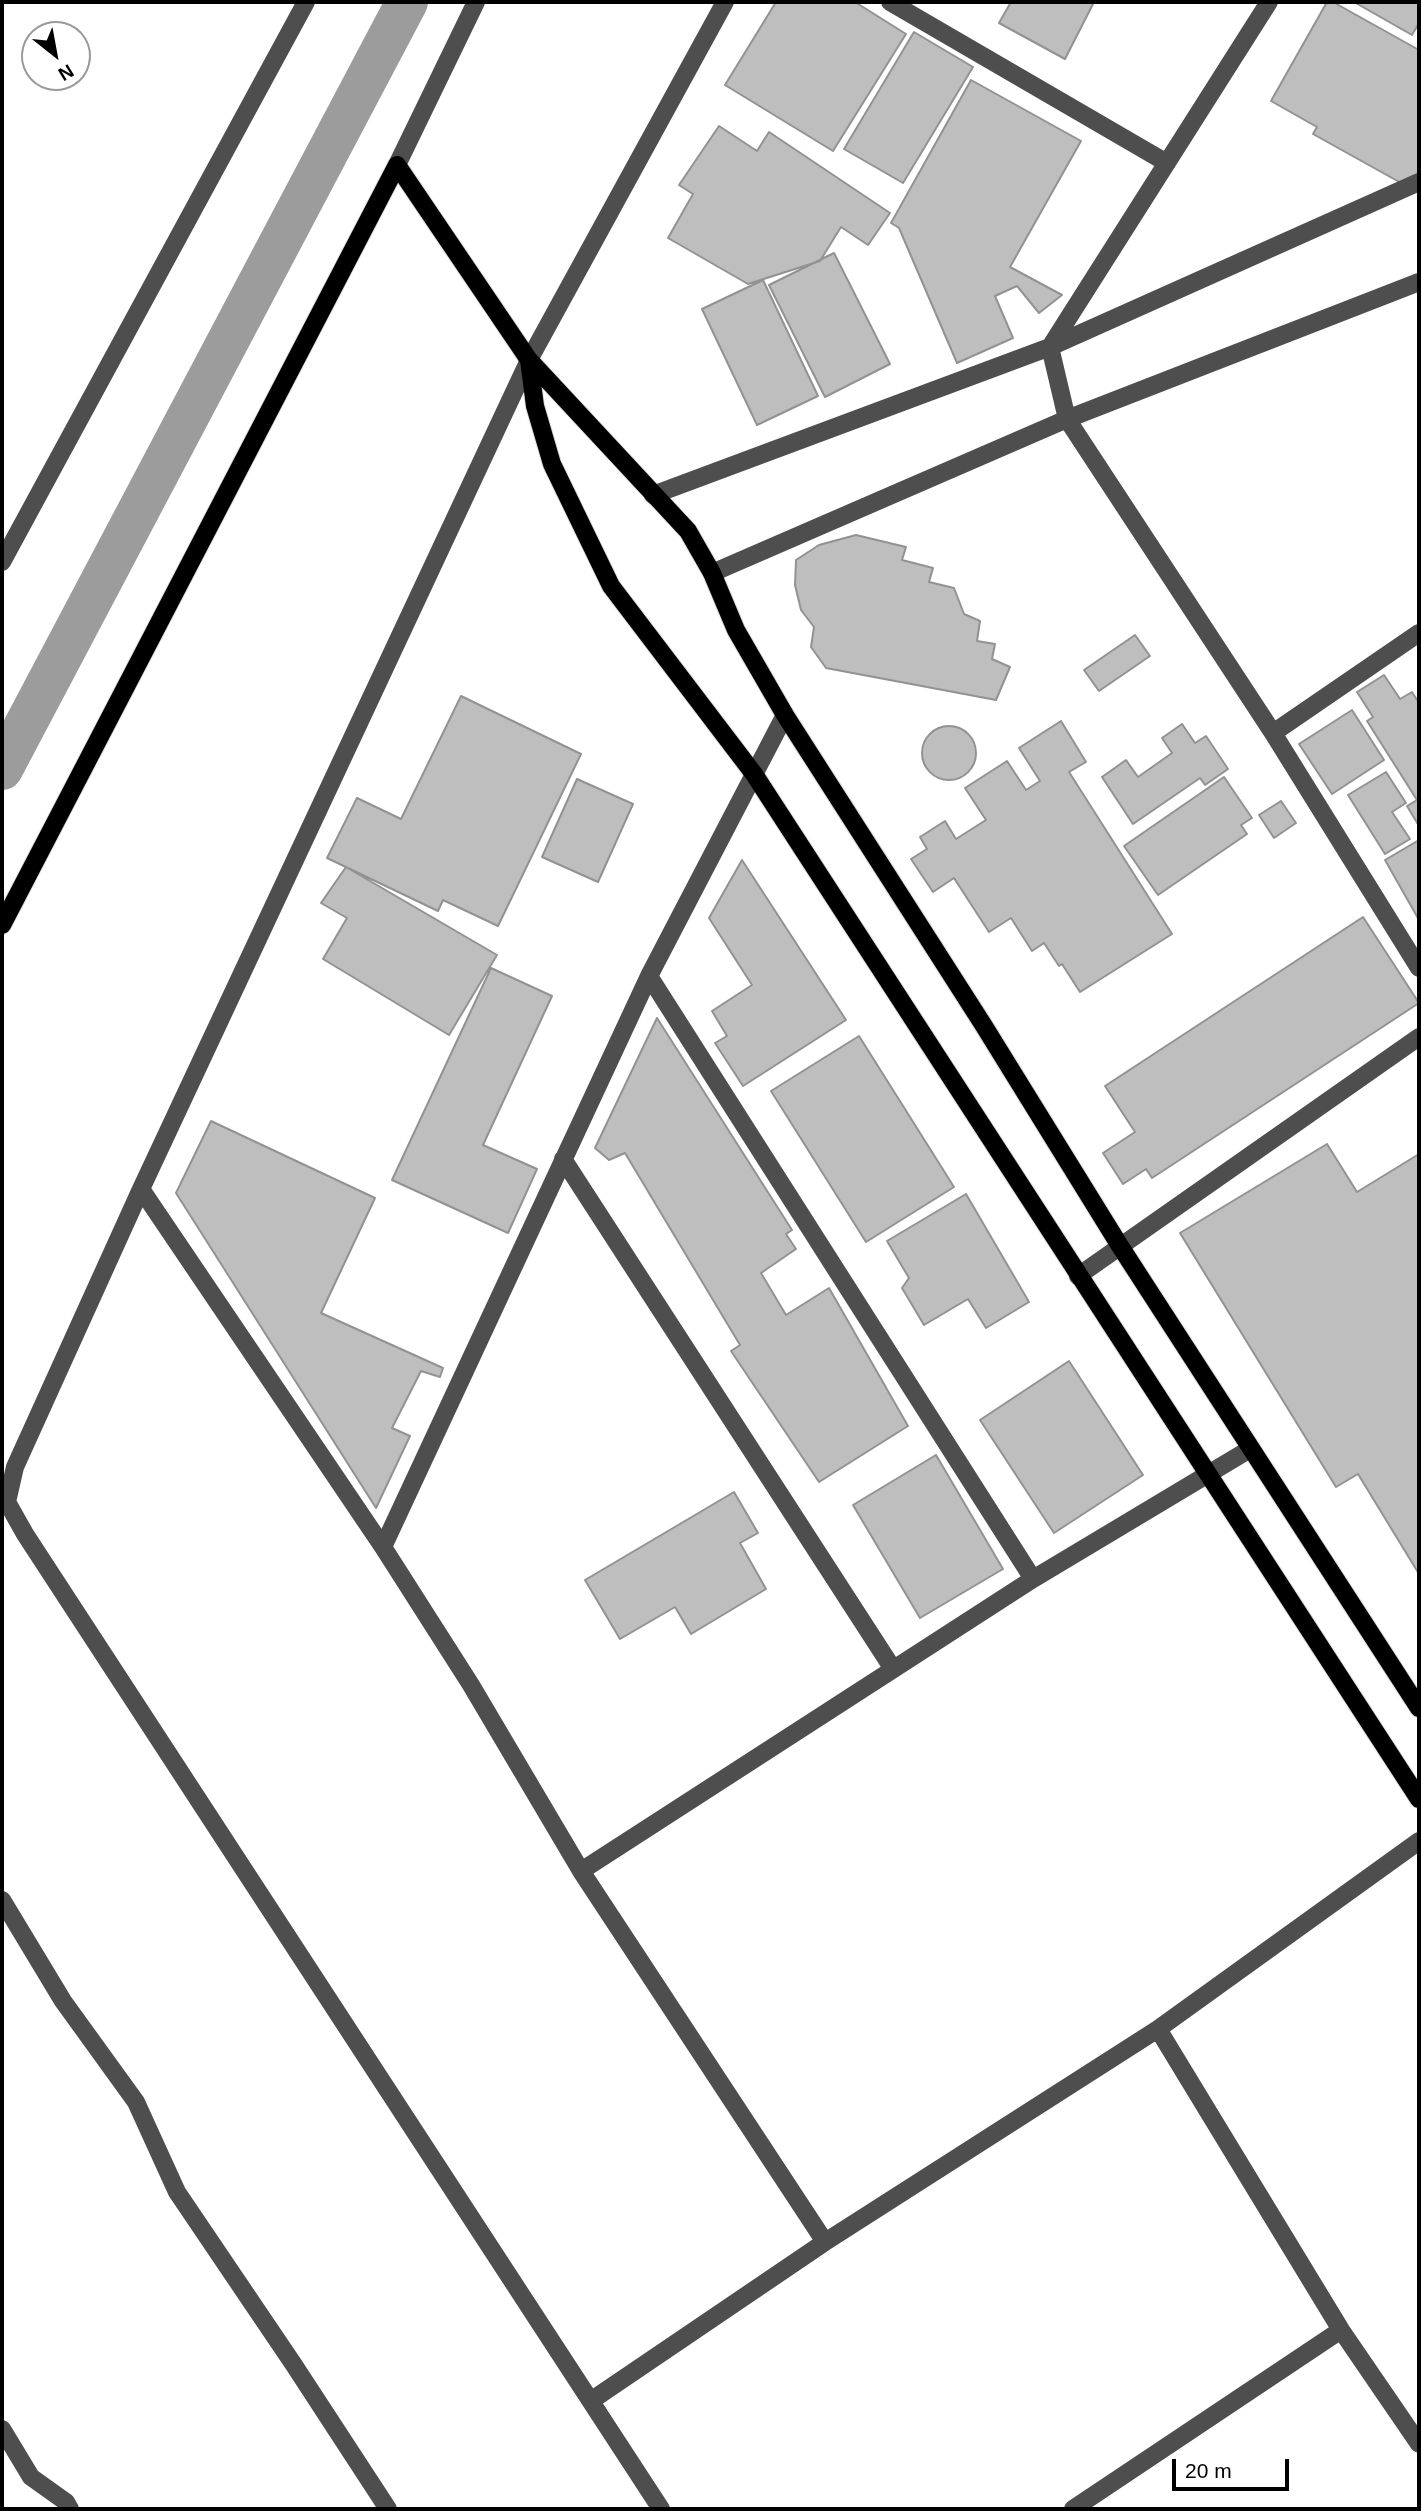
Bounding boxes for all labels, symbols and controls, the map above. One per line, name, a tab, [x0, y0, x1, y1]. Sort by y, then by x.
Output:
north arrow	[21, 21, 91, 91]
text: N	[55, 60, 77, 85]
scale bar	[1176, 2444, 1293, 2488]
text: 20 m	[1185, 2459, 1232, 2482]

